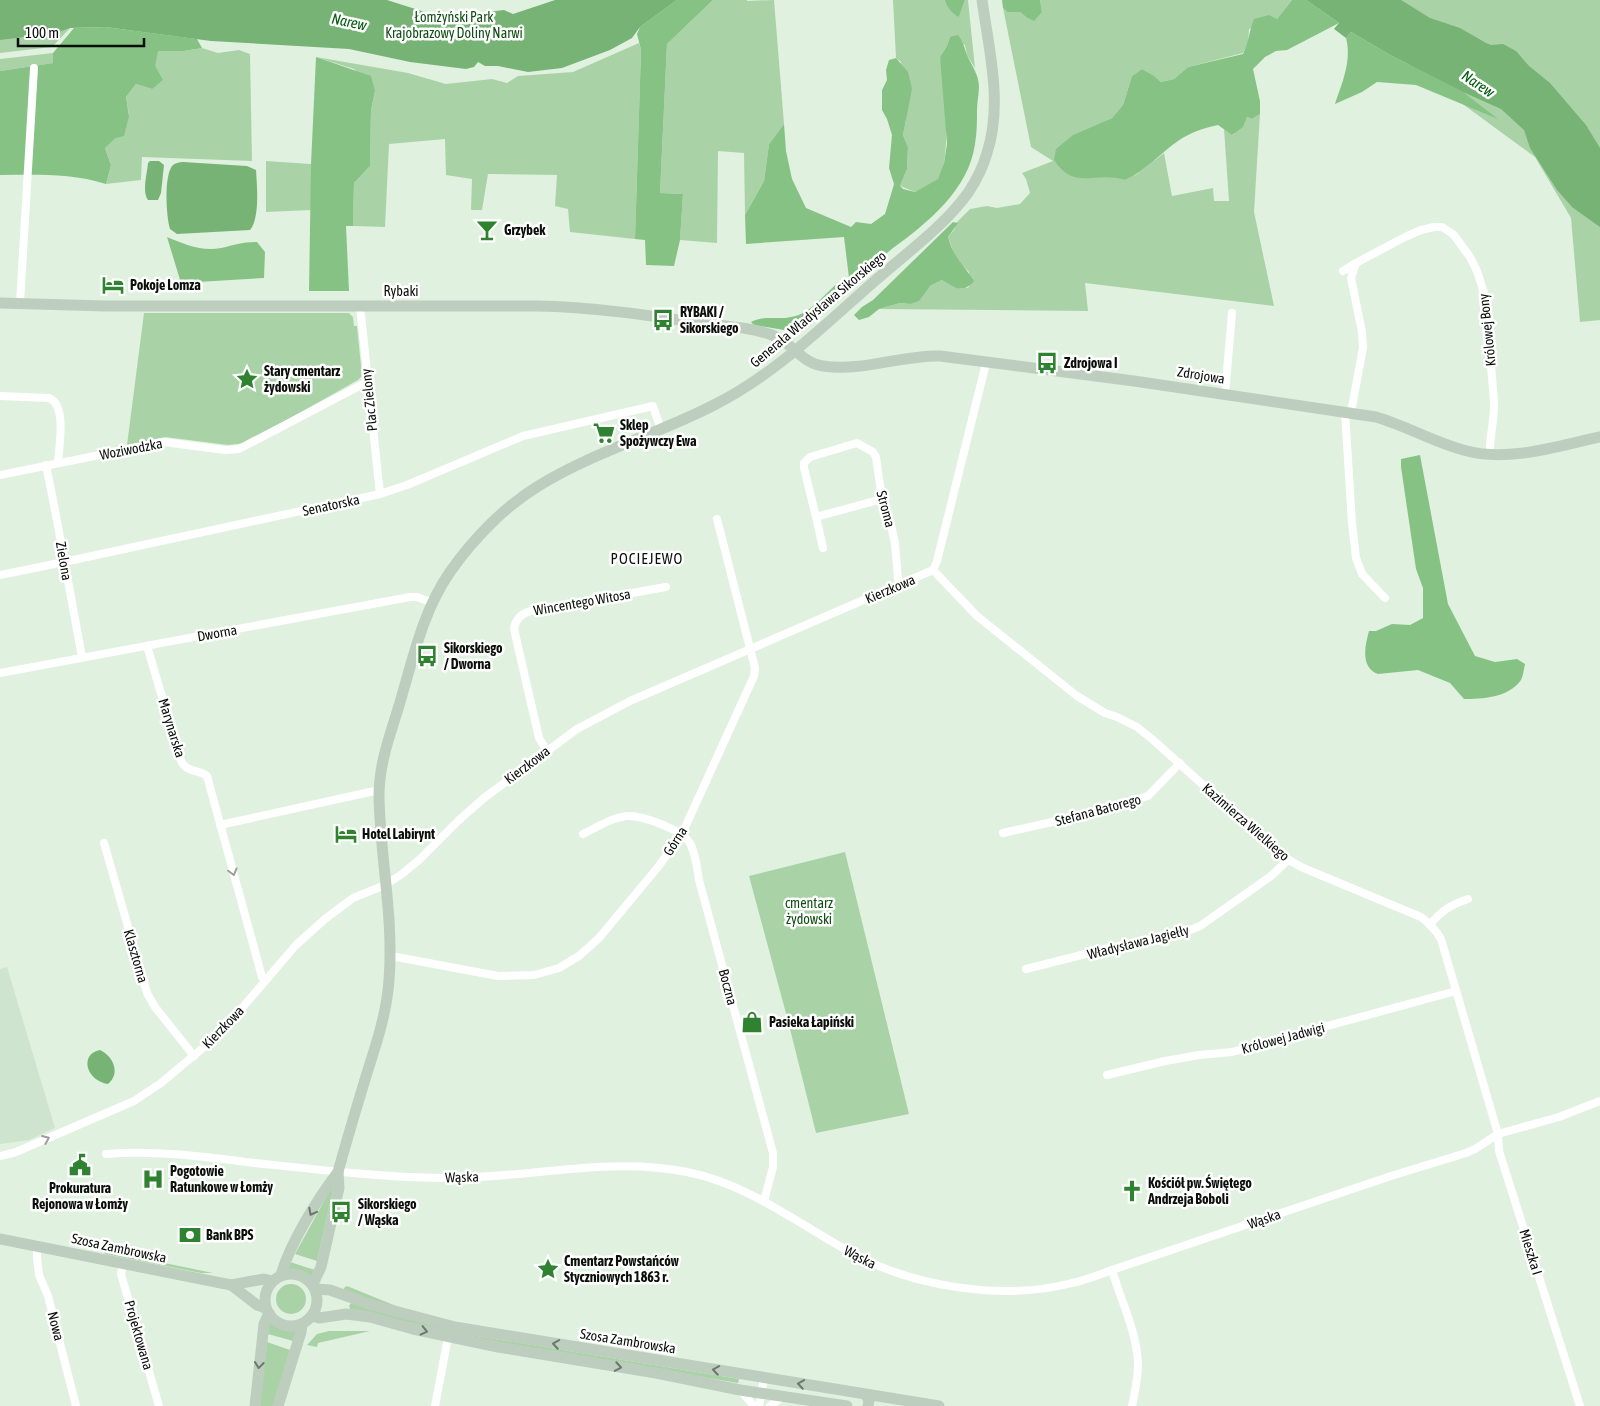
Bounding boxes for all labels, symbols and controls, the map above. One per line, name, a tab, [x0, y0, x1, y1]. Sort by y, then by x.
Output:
park label: Łomżyński Park Krajobrazowy Doliny Narwi	[385, 9, 523, 41]
water label: Narew	[330, 10, 369, 34]
scale bar	[18, 15, 144, 47]
text: 100 m	[25, 24, 59, 41]
water label: Narew	[1459, 67, 1499, 101]
bar icon: Grzybek	[474, 217, 500, 243]
place label: Grzybek	[504, 222, 546, 238]
street label: Generała Władysława Sikorskiego	[747, 248, 889, 370]
hotel icon: Pokoje Lomza	[100, 272, 126, 298]
place label: Pokoje Lomza	[130, 277, 201, 293]
street label: Rybaki	[384, 283, 418, 299]
street label: Królowej Bony	[1475, 293, 1499, 367]
place label: RYBAKI / Sikorskiego	[680, 304, 739, 336]
bus stop icon: RYBAKI / Sikorskiego	[650, 307, 676, 333]
bus stop icon: Zdrojowa I	[1034, 350, 1060, 376]
place label: Zdrojowa I	[1064, 355, 1118, 371]
place label: Stary cmentarz żydowski	[264, 363, 340, 395]
street label: Zdrojowa	[1176, 363, 1226, 387]
place icon: Stary cmentarz żydowski	[234, 366, 260, 392]
street label: Plac Zielony	[358, 368, 380, 432]
place label: Sklep Spożywczy Ewa	[620, 417, 697, 449]
supermarket icon: Sklep Spożywczy Ewa	[591, 420, 617, 446]
street label: Woziwodzka	[98, 435, 164, 463]
street label: Stroma	[873, 489, 899, 529]
street label: Senatorska	[301, 491, 361, 519]
street label: Zielona	[53, 540, 75, 582]
district label: POCIEJEWO	[611, 550, 683, 567]
street label: Kierzkowa	[863, 571, 917, 607]
street label: Wincentego Witosa	[532, 586, 632, 618]
street label: Dworna	[196, 622, 238, 644]
place label: Sikorskiego / Dworna	[444, 640, 503, 672]
bus stop icon: Sikorskiego / Dworna	[414, 643, 440, 669]
street label: Marynarska	[155, 697, 189, 759]
street label: Kierzkowa	[501, 743, 553, 787]
street label: Kazimierza Wielkiego	[1199, 780, 1293, 864]
street label: Stefana Batorego	[1053, 791, 1143, 829]
hotel icon: Hotel Labirynt	[333, 821, 359, 847]
street label: Górna	[660, 823, 690, 859]
place label: Hotel Labirynt	[362, 826, 435, 842]
one-way arrow	[227, 867, 237, 875]
park label: cmentarz żydowski	[785, 895, 833, 927]
street label: Władysława Jagiełły	[1086, 922, 1191, 962]
street label: Klasztorna	[121, 927, 151, 985]
street label: Boczna	[716, 967, 740, 1007]
street label: Kierzkowa	[199, 1003, 247, 1051]
shop icon: Pasieka Łapiński	[739, 1009, 765, 1035]
place label: Pasieka Łapiński	[769, 1014, 854, 1030]
street label: Królowej Jadwigi	[1240, 1019, 1326, 1057]
one-way arrow	[41, 1135, 50, 1146]
public building icon: Prokuratura Rejonowa w Łomży	[67, 1152, 93, 1178]
place label: Pogotowie Ratunkowe w Łomży	[170, 1163, 273, 1195]
hospital icon: Pogotowie Ratunkowe w Łomży	[140, 1166, 166, 1192]
street label: Wąska	[445, 1168, 479, 1186]
place label: Kościół pw. Świętego Andrzeja Boboli	[1147, 1174, 1252, 1207]
church icon: Kościół pw. Świętego Andrzeja Boboli	[1119, 1178, 1145, 1204]
place label: Prokuratura Rejonowa w Łomży	[32, 1180, 128, 1212]
place label: Sikorskiego / Wąska	[358, 1196, 417, 1228]
bus stop icon: Sikorskiego / Wąska	[328, 1199, 354, 1225]
street label: Wąska	[1245, 1206, 1283, 1232]
one-way arrow	[308, 1207, 318, 1216]
bank icon: Bank BPS	[177, 1222, 203, 1248]
place label: Bank BPS	[206, 1227, 254, 1243]
street label: Mieszka I	[1516, 1227, 1546, 1277]
street label: Szosa Zambrowska	[70, 1230, 168, 1266]
street label: Wąska	[841, 1242, 879, 1272]
place label: Cmentarz Powstańców Styczniowych 1863 r.	[564, 1253, 680, 1285]
place icon: Cmentarz Powstańców Styczniowych 1863 r.	[535, 1256, 561, 1282]
street label: Projektowana	[121, 1298, 157, 1372]
street label: Nowa	[45, 1310, 67, 1342]
one-way arrow	[419, 1325, 428, 1336]
street label: Szosa Zambrowska	[579, 1326, 677, 1356]
one-way arrow	[551, 1340, 560, 1350]
one-way arrow	[255, 1361, 265, 1369]
one-way arrow	[614, 1361, 623, 1371]
one-way arrow	[712, 1366, 720, 1376]
one-way arrow	[797, 1380, 805, 1390]

